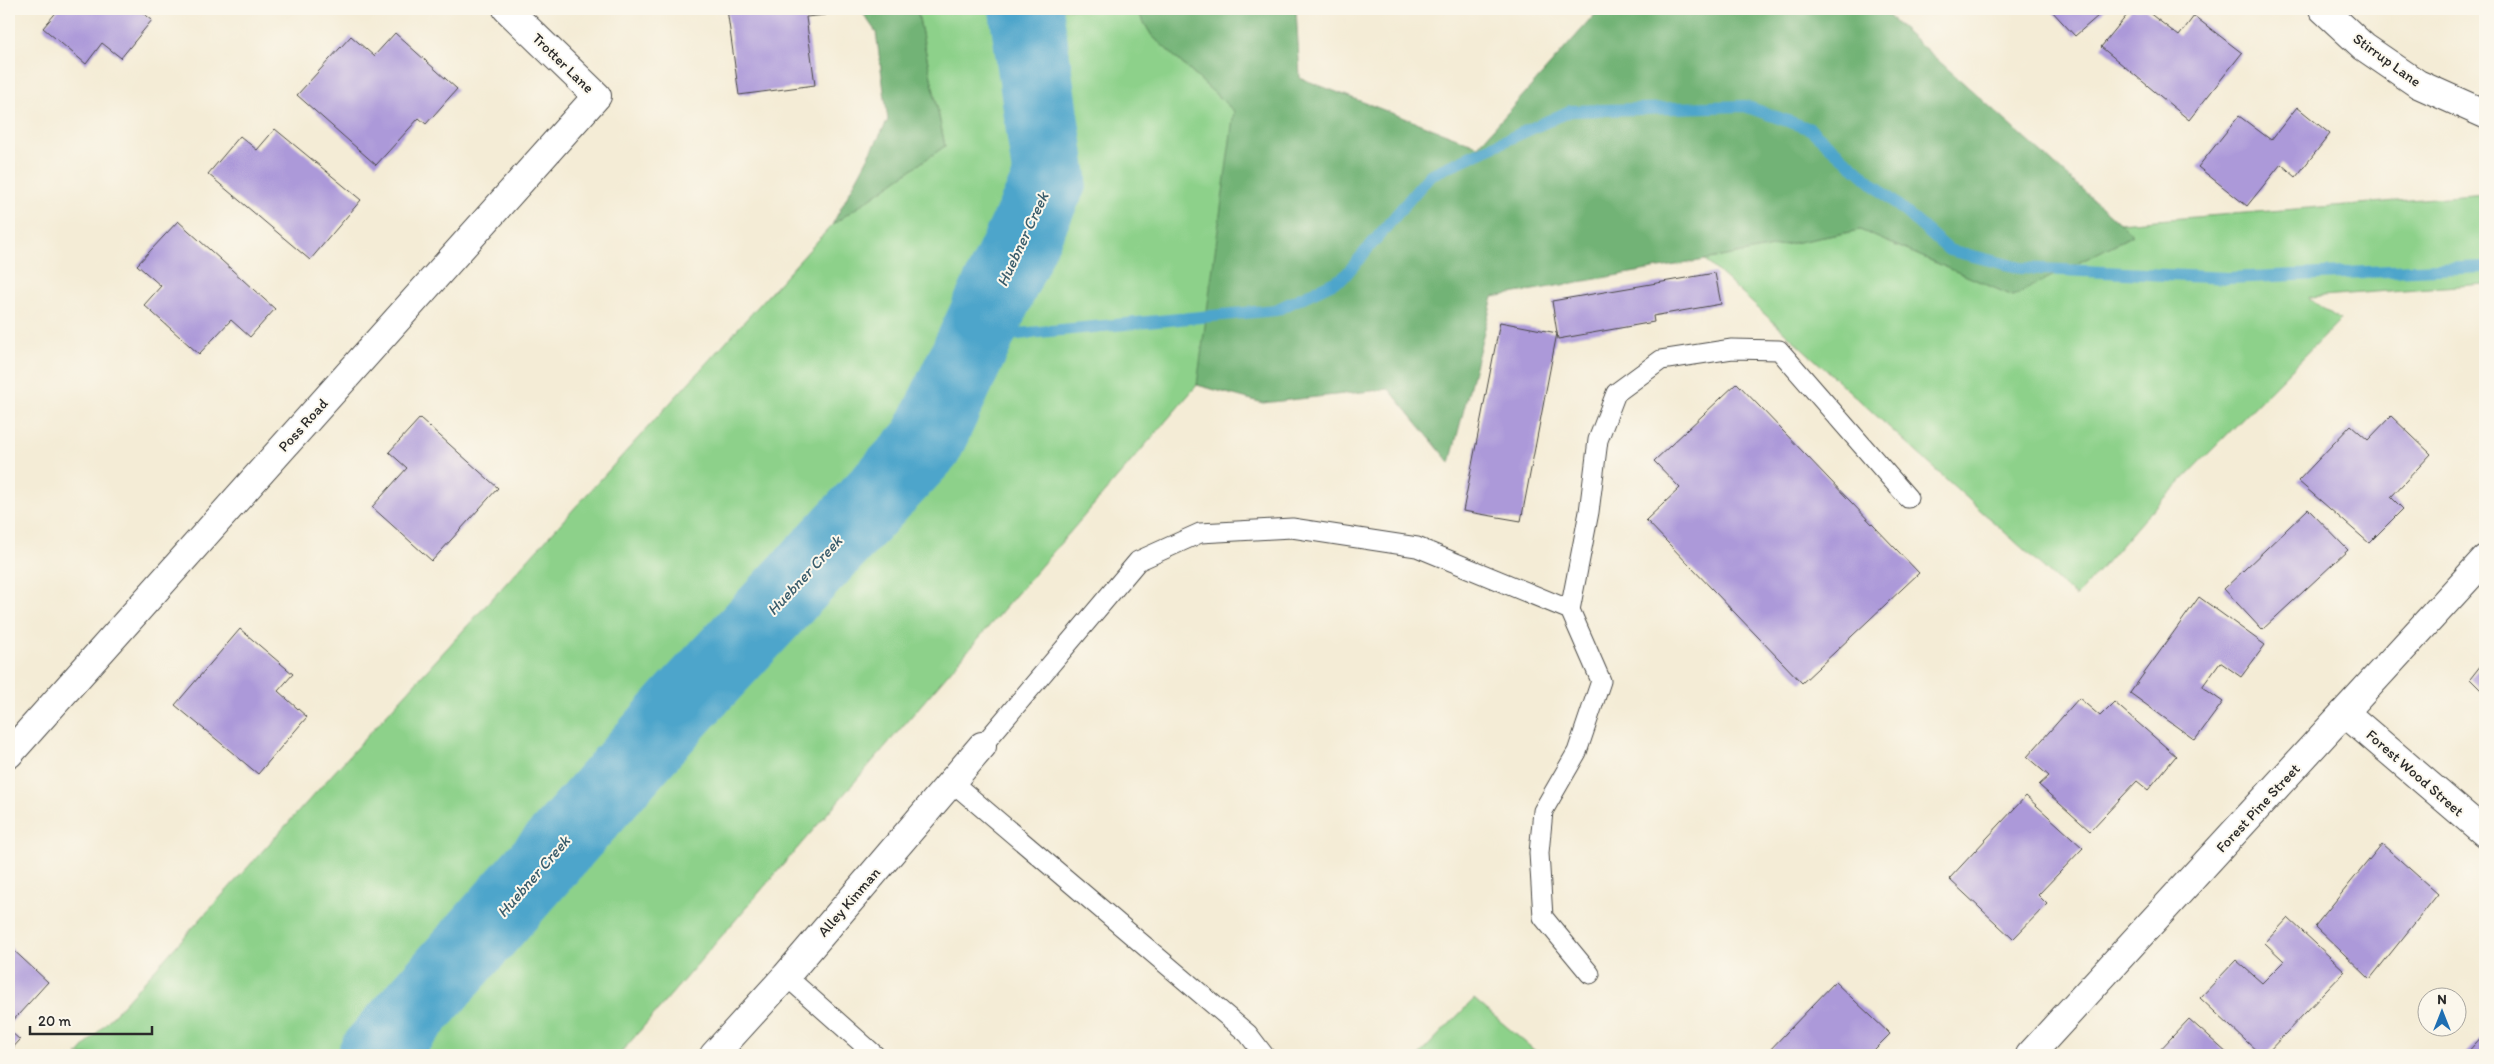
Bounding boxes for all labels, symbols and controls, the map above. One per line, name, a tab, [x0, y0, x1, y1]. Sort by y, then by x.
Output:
street label: Trotter Lane	[528, 29, 598, 97]
street label: Stirrup Lane	[2350, 29, 2424, 91]
water label: Huebner Creek	[992, 188, 1053, 289]
street label: Poss Road	[274, 395, 332, 455]
water label: Huebner Creek	[763, 531, 847, 619]
street label: Forest Wood Street	[2363, 726, 2468, 821]
street label: Forest Pine Street	[2212, 760, 2304, 856]
water label: Huebner Creek	[493, 831, 575, 921]
street label: Alley Kinman	[814, 863, 884, 940]
north arrow	[2416, 986, 2466, 1036]
text: N	[2437, 991, 2447, 1008]
scale bar	[30, 1004, 152, 1036]
text: 20 m	[38, 1012, 72, 1030]

